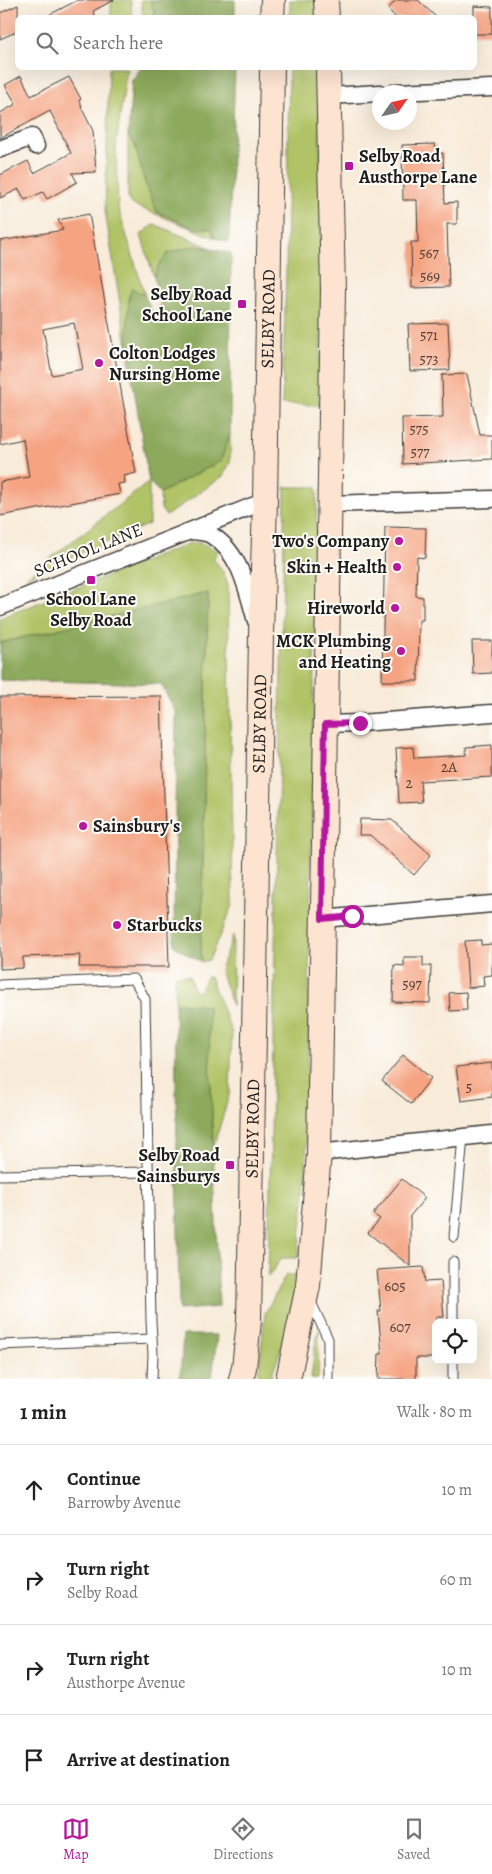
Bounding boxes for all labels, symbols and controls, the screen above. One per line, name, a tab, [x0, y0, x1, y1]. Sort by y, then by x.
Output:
search box	[15, 15, 477, 70]
icon: search	[33, 29, 61, 57]
text: Search here	[73, 30, 163, 56]
north arrow	[372, 85, 417, 130]
place label: Selby Road Austhorpe Lane	[358, 144, 477, 189]
marker: Selby Road Austhorpe Lane	[343, 160, 355, 172]
house number: 567	[419, 243, 440, 263]
house number: 569	[420, 266, 440, 286]
street label: SELBY ROAD	[255, 269, 281, 369]
place label: Selby Road School Lane	[142, 282, 232, 327]
marker: Selby Road School Lane	[236, 298, 248, 310]
house number: 571	[420, 325, 438, 345]
place label: Colton Lodges Nursing Home	[109, 341, 220, 386]
house number: 573	[420, 349, 439, 369]
marker: Colton Lodges Nursing Home	[93, 357, 105, 369]
house number: 575	[409, 419, 429, 439]
house number: 577	[410, 442, 430, 462]
street label: SCHOOL LANE	[30, 517, 146, 583]
place label: Two's Company	[272, 529, 390, 553]
marker: Two's Company	[393, 535, 405, 547]
place label: Skin + Health	[287, 555, 387, 579]
marker: Skin + Health	[391, 561, 403, 573]
marker: School Lane Selby Road	[85, 574, 97, 586]
place label: School Lane Selby Road	[46, 587, 136, 632]
place label: Hireworld	[307, 596, 385, 620]
marker: Hireworld	[389, 602, 401, 614]
place label: MCK Plumbing and Heating	[276, 629, 392, 674]
marker: MCK Plumbing and Heating	[395, 645, 407, 657]
street label: SELBY ROAD	[247, 674, 272, 774]
route end	[349, 712, 372, 735]
house number: 2A	[441, 757, 457, 777]
house number: 2	[405, 773, 413, 793]
place label: Sainsbury's	[93, 814, 180, 838]
marker: Sainsbury's	[77, 820, 89, 832]
route start	[341, 905, 364, 928]
place label: Starbucks	[127, 913, 202, 937]
marker: Starbucks	[111, 919, 123, 931]
house number: 597	[402, 974, 422, 994]
house number: 5	[466, 1077, 472, 1097]
street label: SELBY ROAD	[239, 1079, 265, 1179]
place label: Selby Road Sainsburys	[137, 1143, 220, 1188]
marker: Selby Road Sainsburys	[224, 1159, 236, 1171]
house number: 605	[384, 1276, 406, 1296]
house number: 607	[389, 1317, 411, 1337]
map controls	[432, 1319, 477, 1364]
button: locate	[432, 1319, 477, 1364]
text: 1 min	[20, 1398, 67, 1426]
text: Walk · 80 m	[397, 1401, 472, 1423]
text: Continue	[67, 1466, 141, 1492]
icon: ahead	[20, 1476, 48, 1504]
text: 10 m	[442, 1479, 472, 1501]
text: Barrowby Avenue	[67, 1492, 181, 1514]
text: Turn right	[67, 1556, 149, 1582]
icon: right	[20, 1566, 48, 1594]
text: 60 m	[440, 1569, 472, 1591]
text: Selby Road	[67, 1582, 138, 1604]
text: Turn right	[67, 1646, 149, 1672]
icon: right	[20, 1656, 48, 1684]
text: 10 m	[442, 1659, 472, 1681]
text: Austhorpe Avenue	[67, 1672, 185, 1694]
icon: arrive	[20, 1746, 48, 1774]
text: Arrive at destination	[67, 1747, 230, 1773]
tab: Map	[62, 1815, 90, 1864]
tab: Directions	[213, 1815, 273, 1864]
tab: Saved	[397, 1815, 430, 1864]

